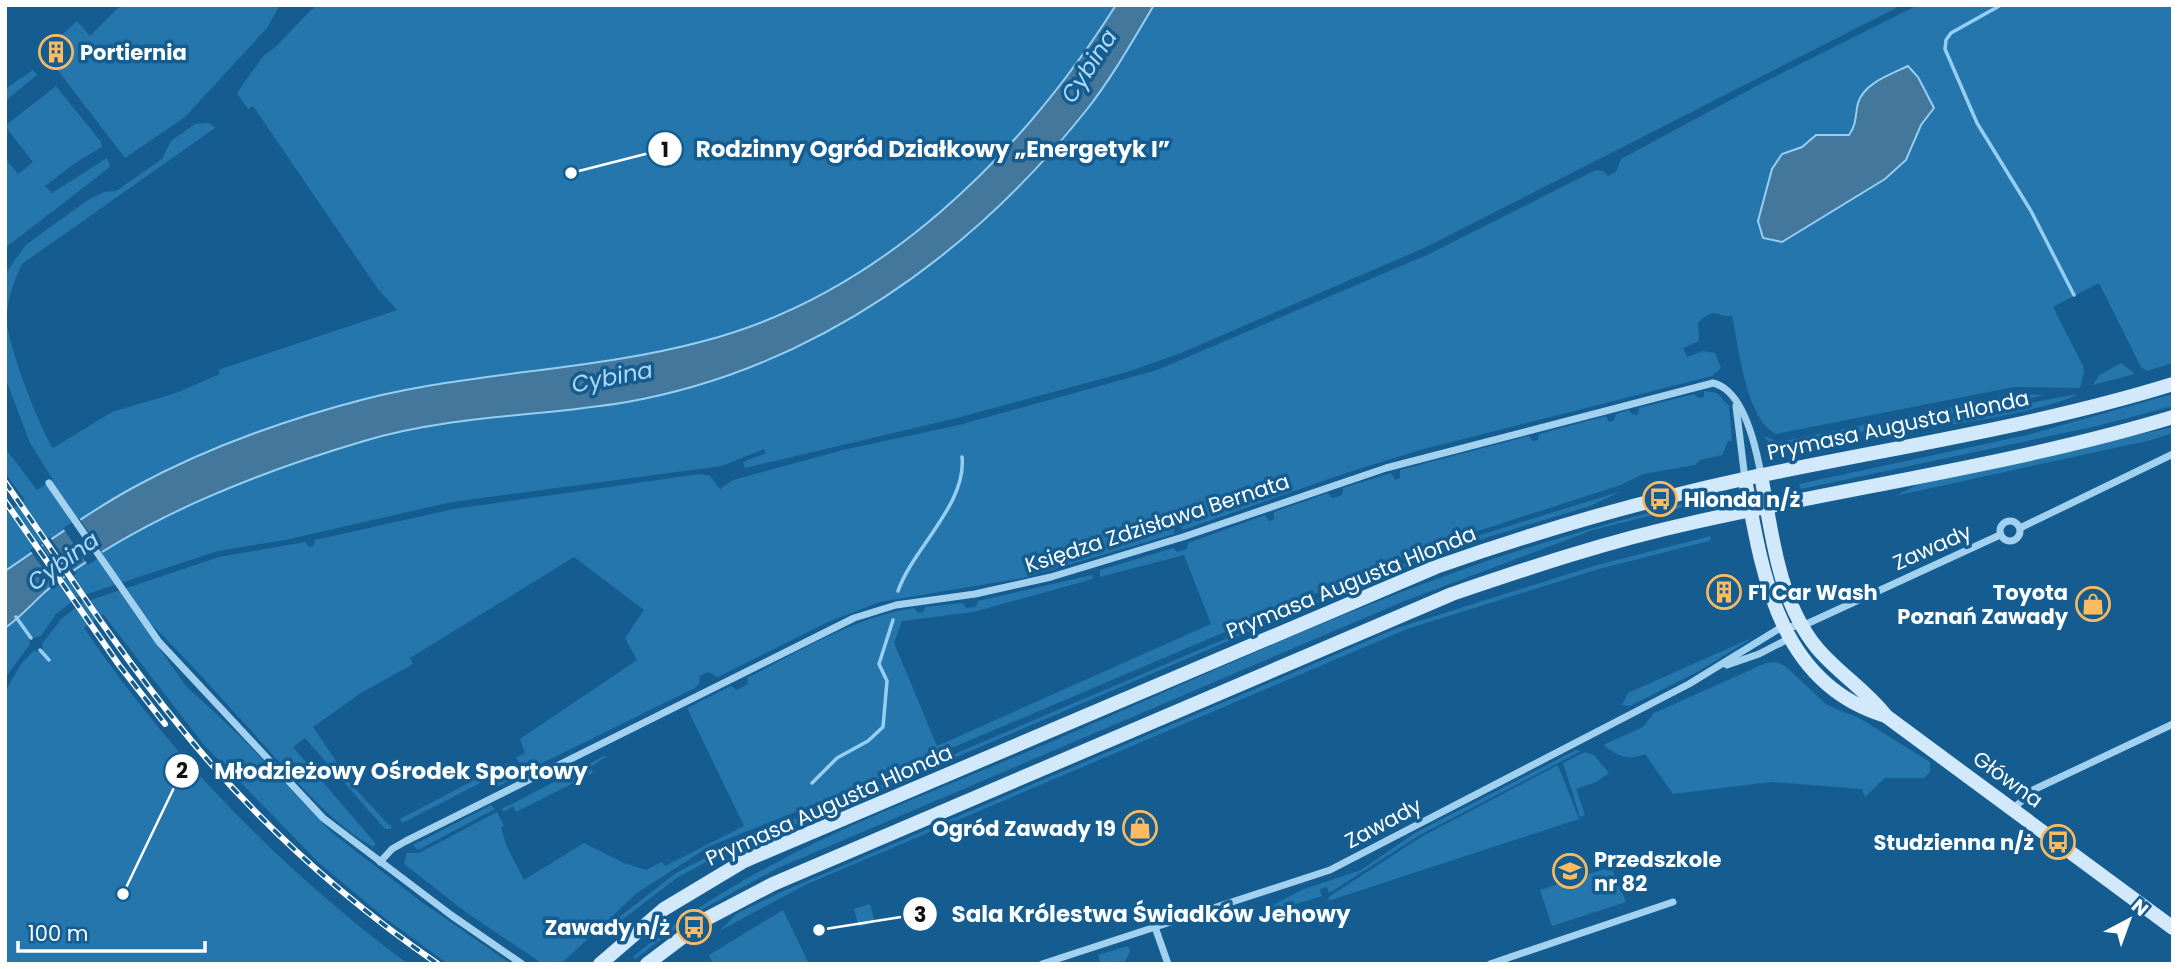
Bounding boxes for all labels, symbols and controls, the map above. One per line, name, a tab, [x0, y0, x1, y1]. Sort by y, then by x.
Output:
water label: Cybina	[1053, 23, 1125, 109]
building icon: Portiernia	[37, 33, 75, 71]
place label: Portiernia	[80, 38, 187, 67]
callout: Rodzinny Ogród Działkowy „Energetyk I”	[647, 127, 1185, 171]
text: Rodzinny Ogród Działkowy „Energetyk I”	[696, 133, 1170, 165]
text: 1	[661, 135, 669, 164]
water label: Cybina	[569, 353, 655, 401]
street label: Prymasa Augusta Hlonda	[1764, 383, 2032, 467]
street label: Księdza Zdzisława Bernata	[1021, 467, 1293, 579]
bus stop icon: Hlonda n/ż	[1641, 480, 1679, 518]
place label: Hlonda n/ż	[1684, 485, 1800, 514]
street label: Zawady	[1888, 517, 1976, 577]
street label: Prymasa Augusta Hlonda	[1222, 519, 1480, 645]
water label: Cybina	[20, 524, 106, 598]
building icon: F1 Car Wash	[1705, 573, 1743, 611]
place label: F1 Car Wash	[1748, 578, 1878, 607]
place label: Toyota Poznań Zawady	[1897, 578, 2069, 631]
shop icon: Toyota Poznań Zawady	[2074, 585, 2112, 623]
street label: Prymasa Augusta Hlonda	[701, 737, 957, 873]
street label: Główna	[1967, 744, 2049, 814]
callout: Młodzieżowy Ośrodek Sportowy	[165, 749, 601, 793]
text: Młodzieżowy Ośrodek Sportowy	[214, 755, 588, 787]
text: 2	[176, 756, 188, 785]
street label: Zawady	[1340, 791, 1427, 855]
shop icon: Ogród Zawady 19	[1121, 809, 1159, 847]
place label: Ogród Zawady 19	[932, 814, 1116, 843]
bus stop icon: Studzienna n/ż	[2039, 823, 2077, 861]
place label: Studzienna n/ż	[1873, 828, 2034, 857]
place label: Przedszkole nr 82	[1594, 845, 1721, 898]
school or university icon: Przedszkole nr 82	[1551, 852, 1589, 890]
north arrow	[2094, 885, 2164, 955]
callout: Sala Królestwa Świadków Jehowy	[903, 892, 1365, 936]
text: N	[2126, 893, 2154, 922]
text: Sala Królestwa Świadków Jehowy	[952, 898, 1351, 930]
text: 3	[914, 900, 926, 929]
bus stop icon: Zawady n/ż	[675, 908, 713, 946]
scale bar	[18, 909, 205, 953]
place label: Zawady n/ż	[545, 913, 670, 942]
text: 100 m	[28, 919, 88, 948]

